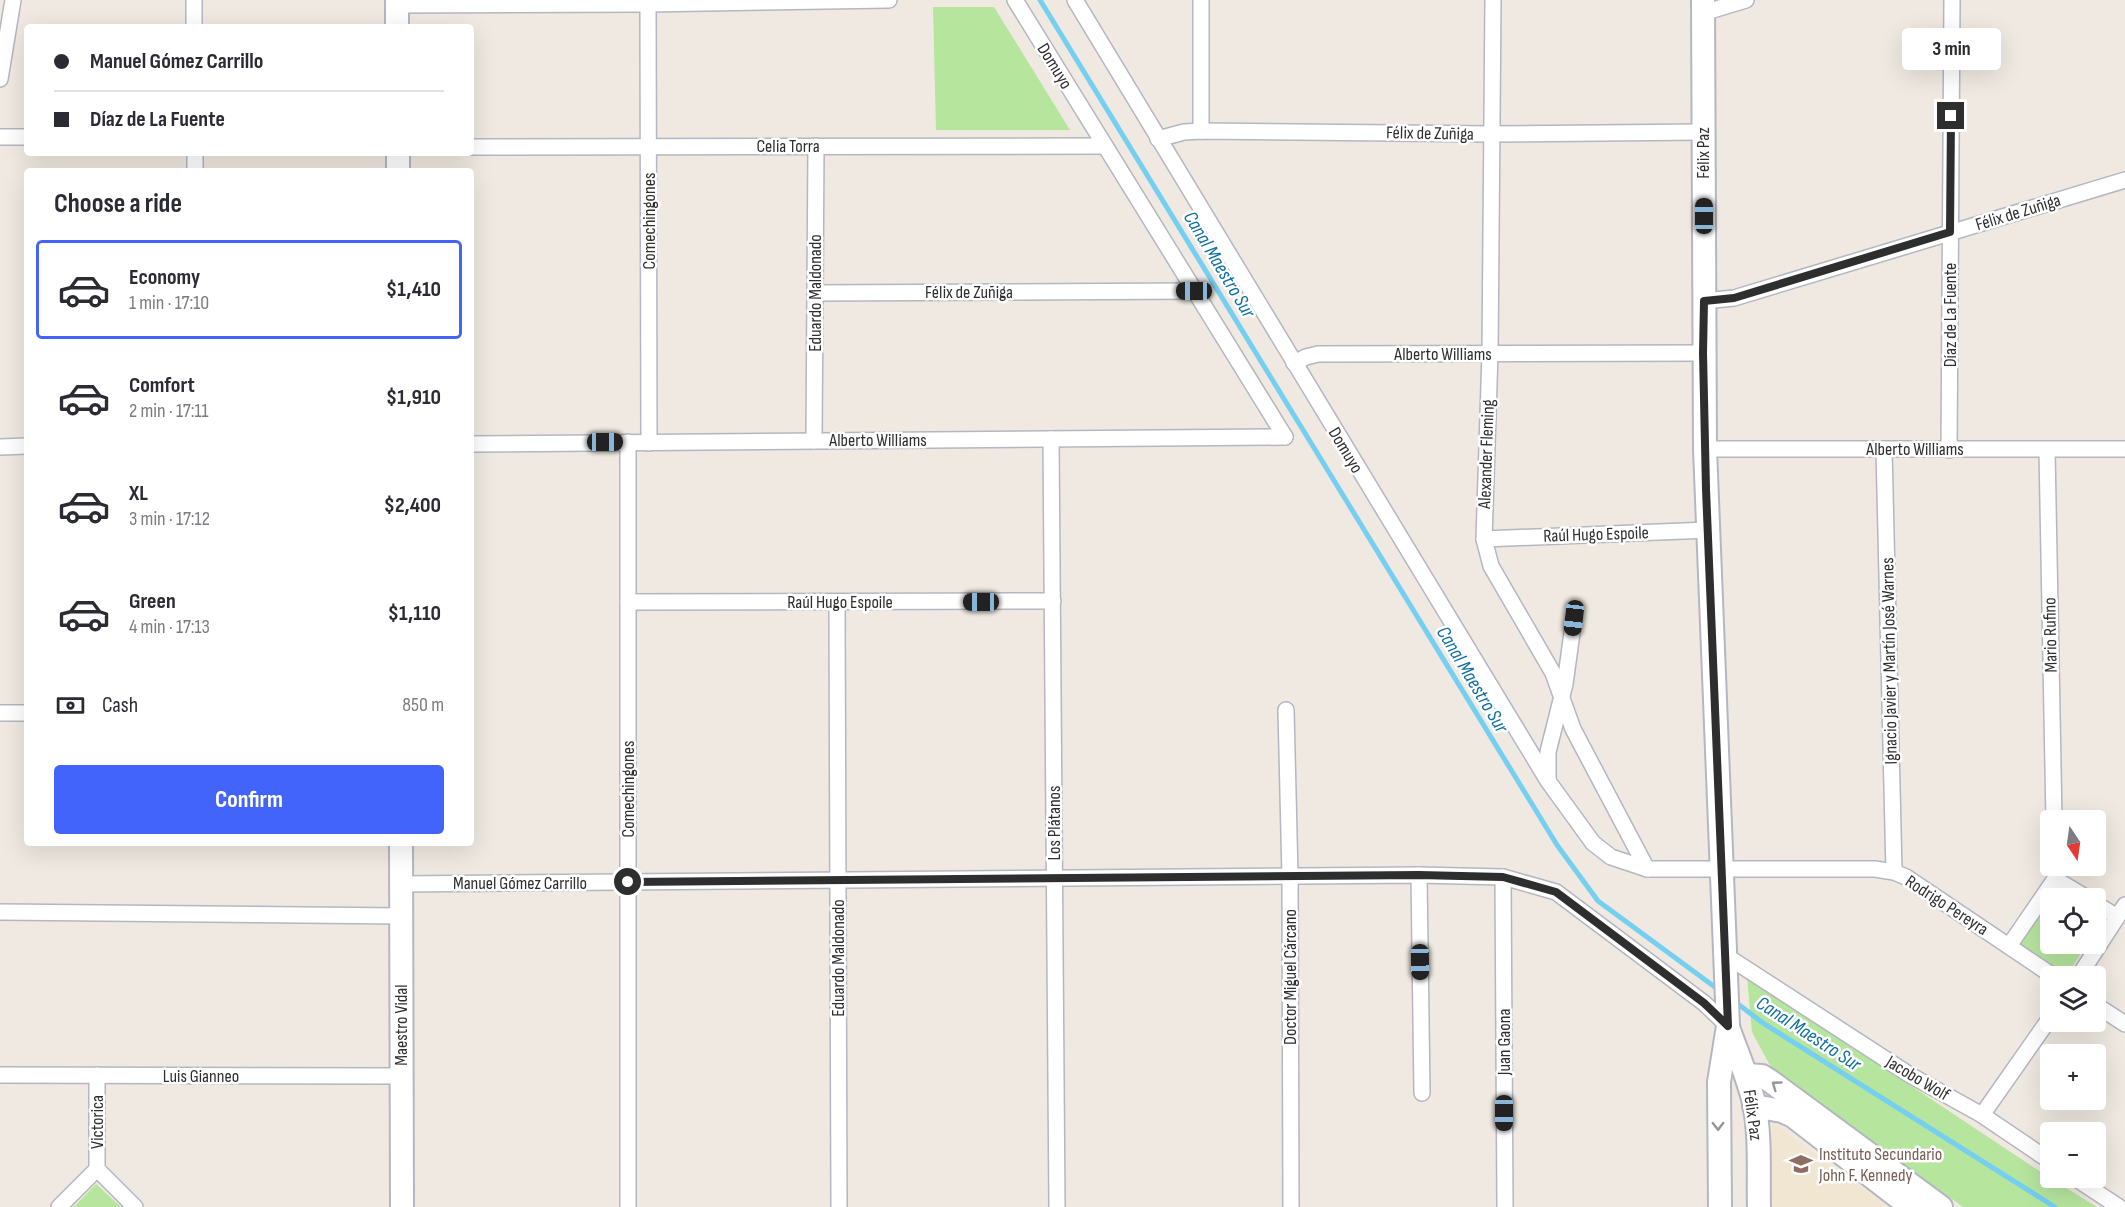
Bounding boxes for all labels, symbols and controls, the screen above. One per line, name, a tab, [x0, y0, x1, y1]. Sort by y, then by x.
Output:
callout: 3 min	[1902, 29, 2000, 71]
text: 3 min	[1932, 37, 1971, 61]
street label: Domuyo	[1033, 40, 1077, 93]
text: Manuel Gómez Carrillo	[90, 48, 263, 75]
route end	[1937, 102, 1964, 129]
text: Díaz de La Fuente	[90, 106, 225, 133]
street label: Félix de Zuñiga	[1386, 122, 1474, 145]
street label: Félix Paz	[1693, 127, 1714, 179]
street label: Celia Torra	[756, 136, 820, 157]
street label: Comechingones	[639, 173, 660, 269]
text: Choose a ride	[54, 188, 182, 220]
street label: Félix de Zuñiga	[1973, 190, 2063, 235]
car	[1695, 198, 1713, 234]
water label: Canal Maestro Sur	[1178, 207, 1261, 323]
street label: Eduardo Maldonado	[805, 234, 826, 352]
icon: car	[57, 263, 111, 317]
street label: Díaz de La Fuente	[1940, 263, 1961, 367]
text: Economy	[129, 264, 200, 291]
text: $1,410	[386, 276, 441, 303]
street label: Félix de Zuñiga	[925, 282, 1013, 303]
car	[1176, 282, 1212, 300]
text: 1 min · 17:10	[129, 291, 209, 315]
street label: Alberto Williams	[1393, 344, 1492, 365]
icon: car	[57, 371, 111, 425]
text: Comfort	[129, 372, 195, 399]
text: $1,910	[386, 384, 441, 411]
text: 2 min · 17:11	[129, 399, 208, 423]
street label: Alexander Fleming	[1474, 399, 1499, 510]
street label: Domuyo	[1324, 424, 1367, 477]
street label: Alberto Williams	[828, 430, 927, 451]
car	[587, 433, 623, 451]
street label: Alberto Williams	[1865, 439, 1964, 460]
icon: car	[57, 479, 111, 533]
text: XL	[129, 480, 148, 507]
text: $2,400	[384, 492, 441, 519]
text: 3 min · 17:12	[129, 507, 210, 531]
street label: Raúl Hugo Espoile	[1543, 522, 1649, 547]
street label: Ignacio Javier y Martín José Warnes	[1877, 557, 1902, 765]
icon: car	[57, 587, 111, 641]
text: Green	[129, 588, 176, 615]
street label: Raúl Hugo Espoile	[787, 592, 893, 613]
car	[963, 593, 999, 611]
street label: Mario Rufino	[2039, 597, 2062, 673]
car	[1563, 599, 1585, 637]
text: $1,110	[388, 600, 441, 627]
text: 4 min · 17:13	[129, 615, 210, 639]
water label: Canal Maestro Sur	[1431, 622, 1514, 738]
icon: cash	[54, 689, 87, 722]
text: Cash	[102, 692, 138, 719]
text: 850 m	[402, 693, 444, 717]
street label: Comechingones	[618, 741, 639, 837]
button: Confirm	[54, 765, 444, 834]
street label: Los Plátanos	[1044, 785, 1065, 861]
north arrow	[2040, 810, 2106, 876]
map controls	[2040, 810, 2106, 1188]
route start	[614, 868, 641, 895]
street label: Rodrigo Pereyra	[1901, 871, 1992, 940]
street label: Manuel Gómez Carrillo	[453, 873, 587, 894]
button: locate	[2040, 888, 2106, 954]
street label: Eduardo Maldonado	[828, 899, 849, 1017]
street label: Doctor Miguel Cárcano	[1280, 909, 1301, 1045]
car	[1411, 944, 1429, 980]
button: layers	[2040, 966, 2106, 1032]
street label: Maestro Vidal	[391, 984, 412, 1066]
water label: Canal Maestro Sur	[1752, 991, 1866, 1077]
street label: Juan Gaona	[1494, 1009, 1515, 1076]
button: +	[2040, 1044, 2106, 1110]
street label: Jacobo Wolf	[1881, 1051, 1954, 1106]
street label: Luis Gianneo	[163, 1066, 239, 1087]
one-way arrow	[1772, 1081, 1783, 1092]
street label: Félix Paz	[1739, 1088, 1767, 1142]
street label: Victorica	[87, 1095, 108, 1149]
car	[1495, 1095, 1513, 1131]
one-way arrow	[1712, 1121, 1724, 1130]
button: −	[2040, 1122, 2106, 1188]
place label: Instituto Secundario John F. Kennedy	[1818, 1144, 1942, 1186]
school or university icon: Instituto Secundario John F. Kennedy	[1788, 1151, 1814, 1177]

